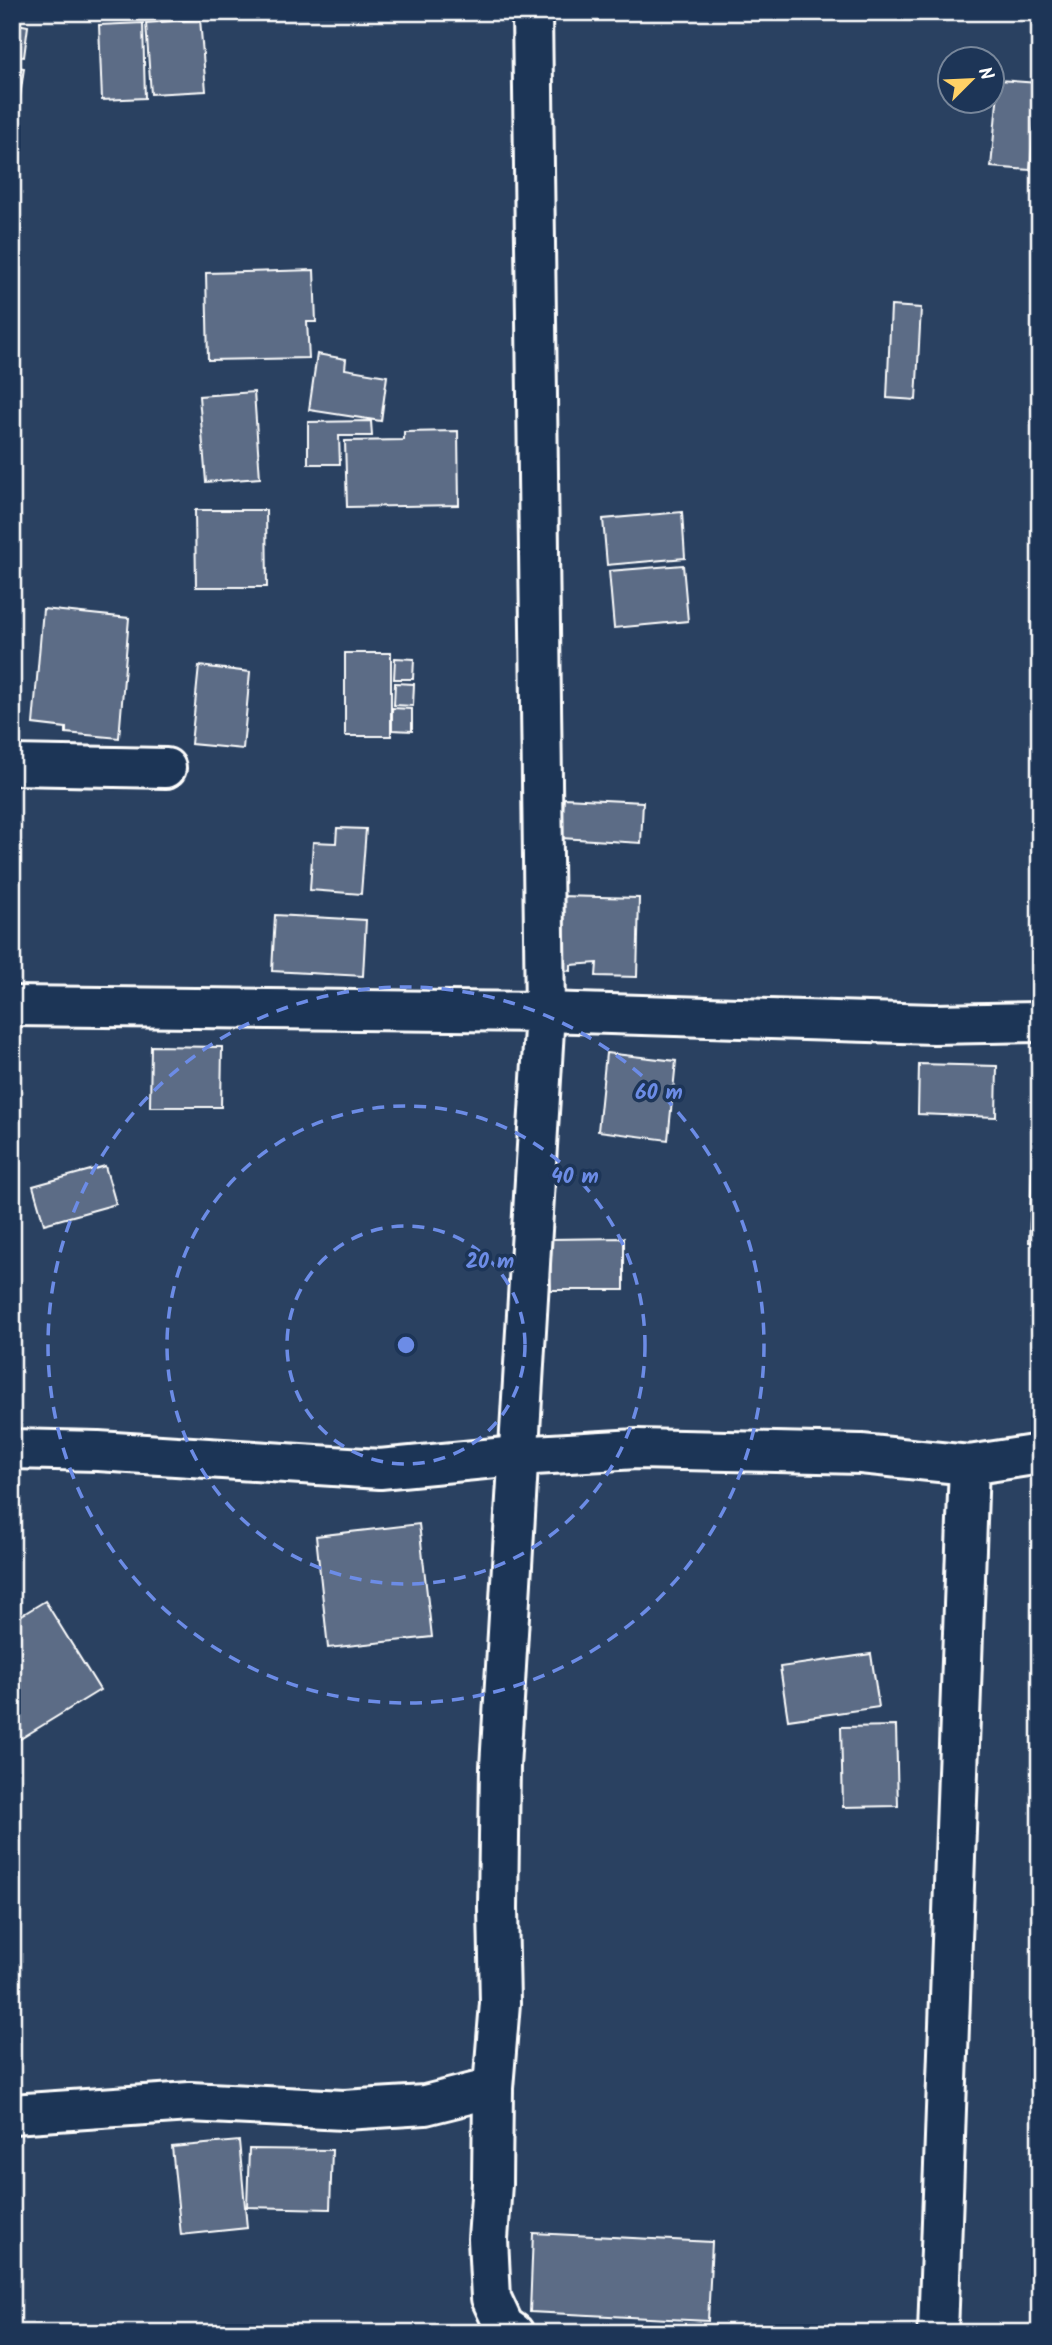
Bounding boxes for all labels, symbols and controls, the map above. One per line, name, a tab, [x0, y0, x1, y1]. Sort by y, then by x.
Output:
north arrow	[936, 46, 1006, 116]
text: N	[969, 62, 1001, 85]
text: 60 m	[635, 1077, 683, 1110]
text: 40 m	[551, 1161, 599, 1194]
text: 20 m	[466, 1246, 514, 1279]
centre of rings	[394, 1333, 418, 1357]

